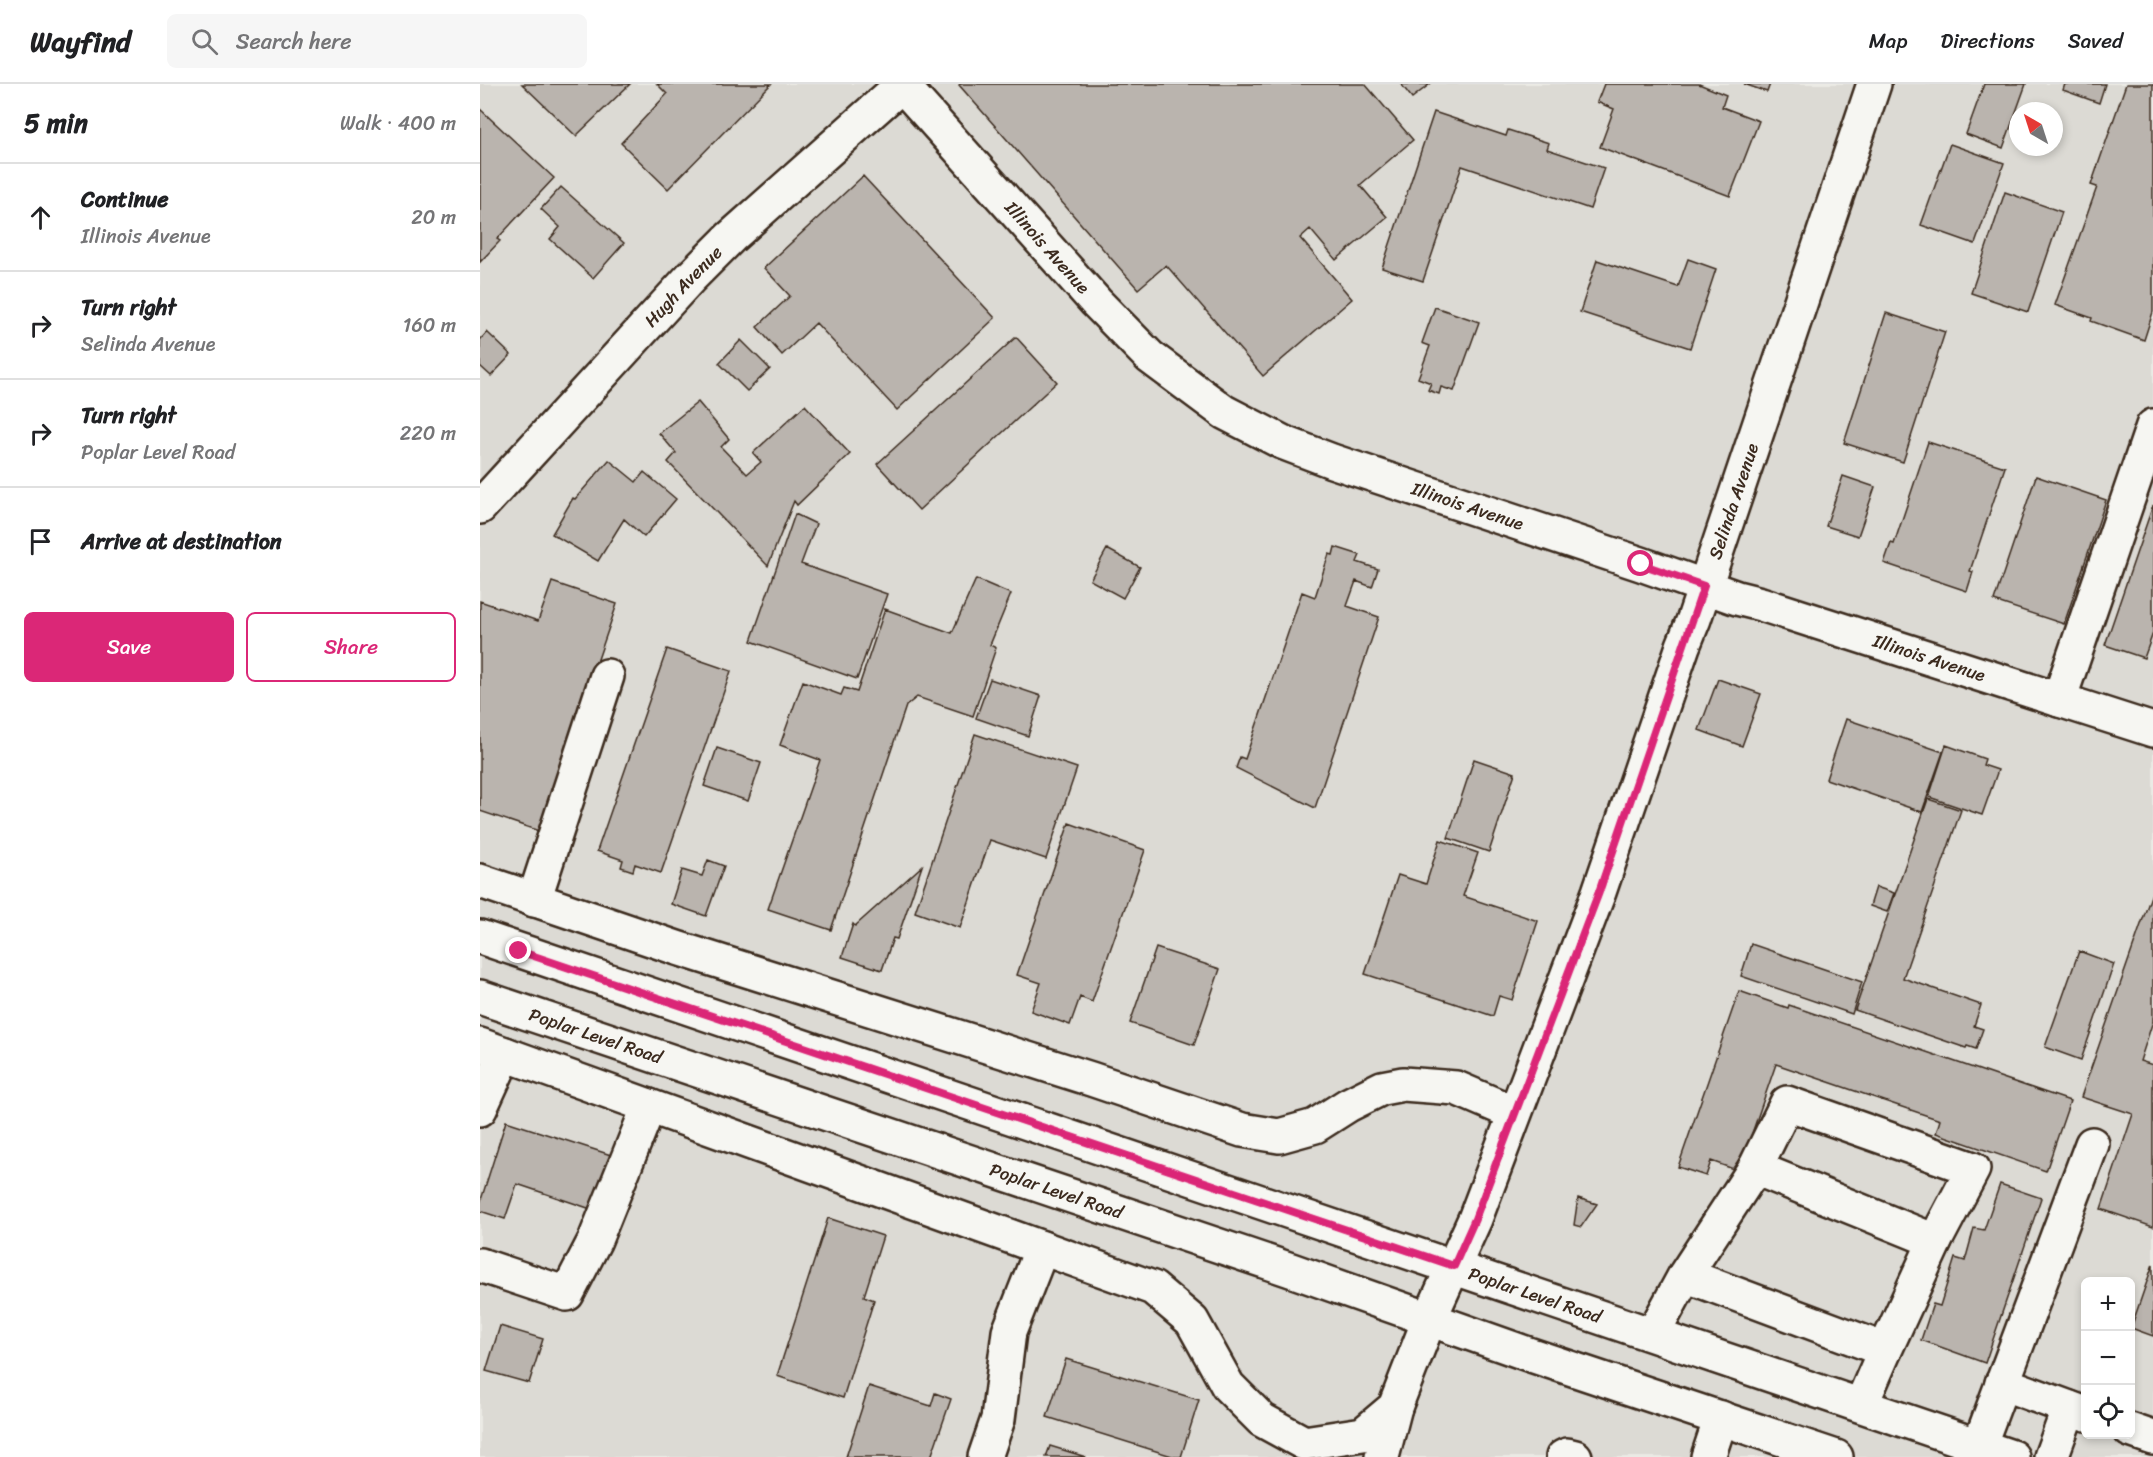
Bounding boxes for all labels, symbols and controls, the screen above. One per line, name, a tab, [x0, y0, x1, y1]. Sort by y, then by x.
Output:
search box	[167, 14, 587, 68]
text: Wayfind	[30, 17, 131, 66]
text: Search here	[236, 22, 352, 61]
text: Map	[1869, 22, 1907, 60]
text: Directions	[1940, 22, 2035, 60]
text: Saved	[2068, 22, 2123, 60]
icon: search	[188, 25, 221, 58]
text: 5 min	[24, 100, 88, 146]
north arrow	[2009, 102, 2063, 156]
text: Walk · 400 m	[340, 106, 456, 141]
text: Continue	[81, 180, 169, 219]
street label: Illinois Avenue	[996, 193, 1098, 302]
text: 20 m	[411, 200, 456, 235]
icon: ahead	[24, 201, 57, 234]
text: Illinois Avenue	[81, 219, 211, 254]
street label: Hugh Avenue	[636, 238, 730, 335]
text: Turn right	[81, 288, 176, 327]
text: 160 m	[403, 308, 456, 343]
icon: right	[24, 309, 57, 342]
text: Selinda Avenue	[81, 327, 215, 362]
text: Turn right	[81, 396, 176, 435]
text: 220 m	[400, 416, 456, 451]
icon: right	[24, 417, 57, 450]
text: Poplar Level Road	[81, 435, 235, 470]
street label: Selinda Avenue	[1699, 438, 1768, 564]
street label: Illinois Avenue	[1406, 472, 1528, 540]
text: Arrive at destination	[81, 522, 282, 561]
icon: arrive	[24, 525, 57, 558]
route start	[1627, 550, 1653, 576]
button: Save	[24, 612, 234, 682]
button: Share	[246, 612, 456, 682]
street label: Illinois Avenue	[1868, 625, 1990, 691]
route end	[505, 937, 531, 963]
street label: Poplar Level Road	[525, 999, 668, 1074]
street label: Poplar Level Road	[985, 1154, 1129, 1229]
street label: Poplar Level Road	[1464, 1258, 1607, 1333]
map controls	[2081, 1277, 2135, 1439]
button: +	[2081, 1277, 2135, 1331]
button: −	[2081, 1331, 2135, 1385]
button: locate	[2081, 1385, 2135, 1439]

